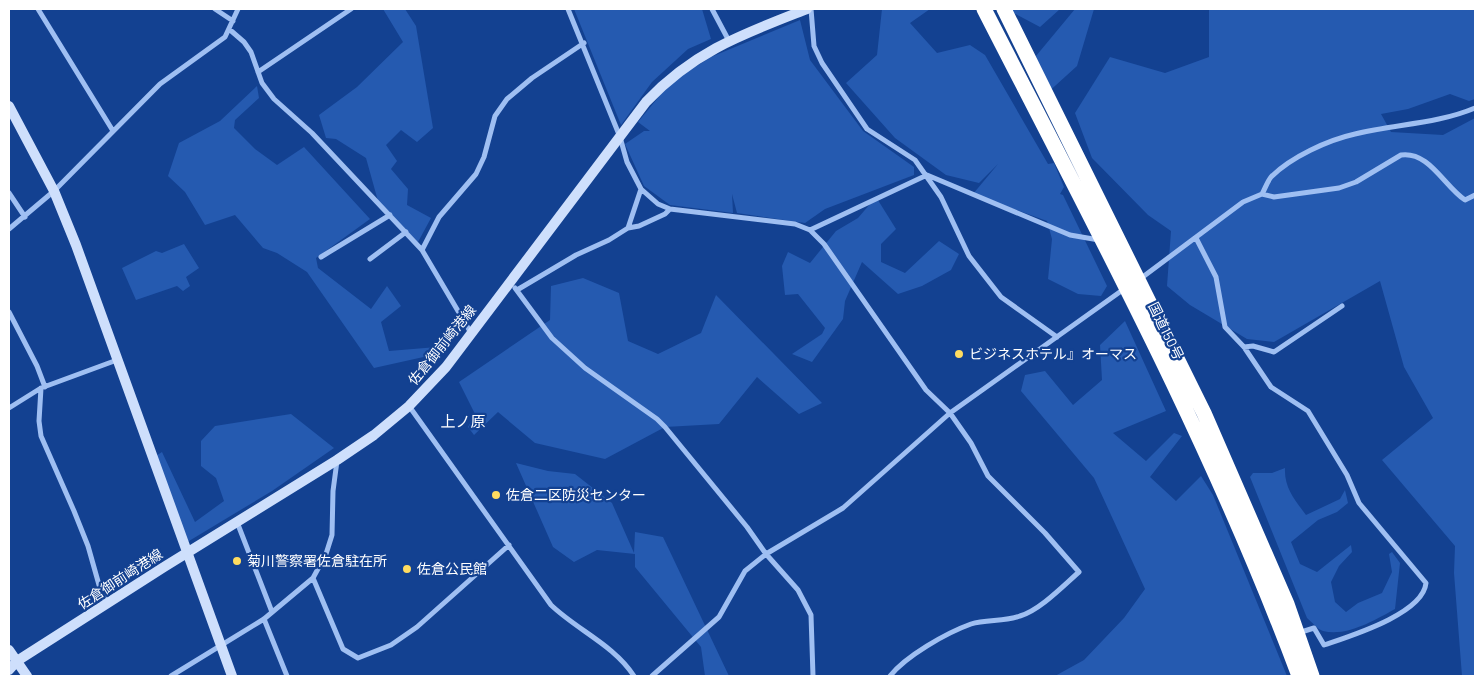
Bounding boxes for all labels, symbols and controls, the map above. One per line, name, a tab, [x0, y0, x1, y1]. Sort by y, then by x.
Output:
street label: 国道150号	[1145, 299, 1188, 362]
street label: 佐倉御前崎港線	[404, 301, 479, 388]
place label: ビジネスホテル』オーマス	[969, 345, 1137, 362]
marker: ビジネスホテル』オーマス	[953, 348, 965, 360]
district label: 上ノ原	[440, 412, 486, 430]
place label: 佐倉二区防災センター	[506, 486, 646, 503]
marker: 佐倉二区防災センター	[490, 489, 502, 501]
street label: 佐倉御前崎港線	[74, 545, 165, 612]
place label: 菊川警察署佐倉駐在所	[247, 552, 387, 569]
marker: 菊川警察署佐倉駐在所	[231, 555, 243, 567]
place label: 佐倉公民館	[417, 560, 487, 577]
marker: 佐倉公民館	[401, 563, 413, 575]

